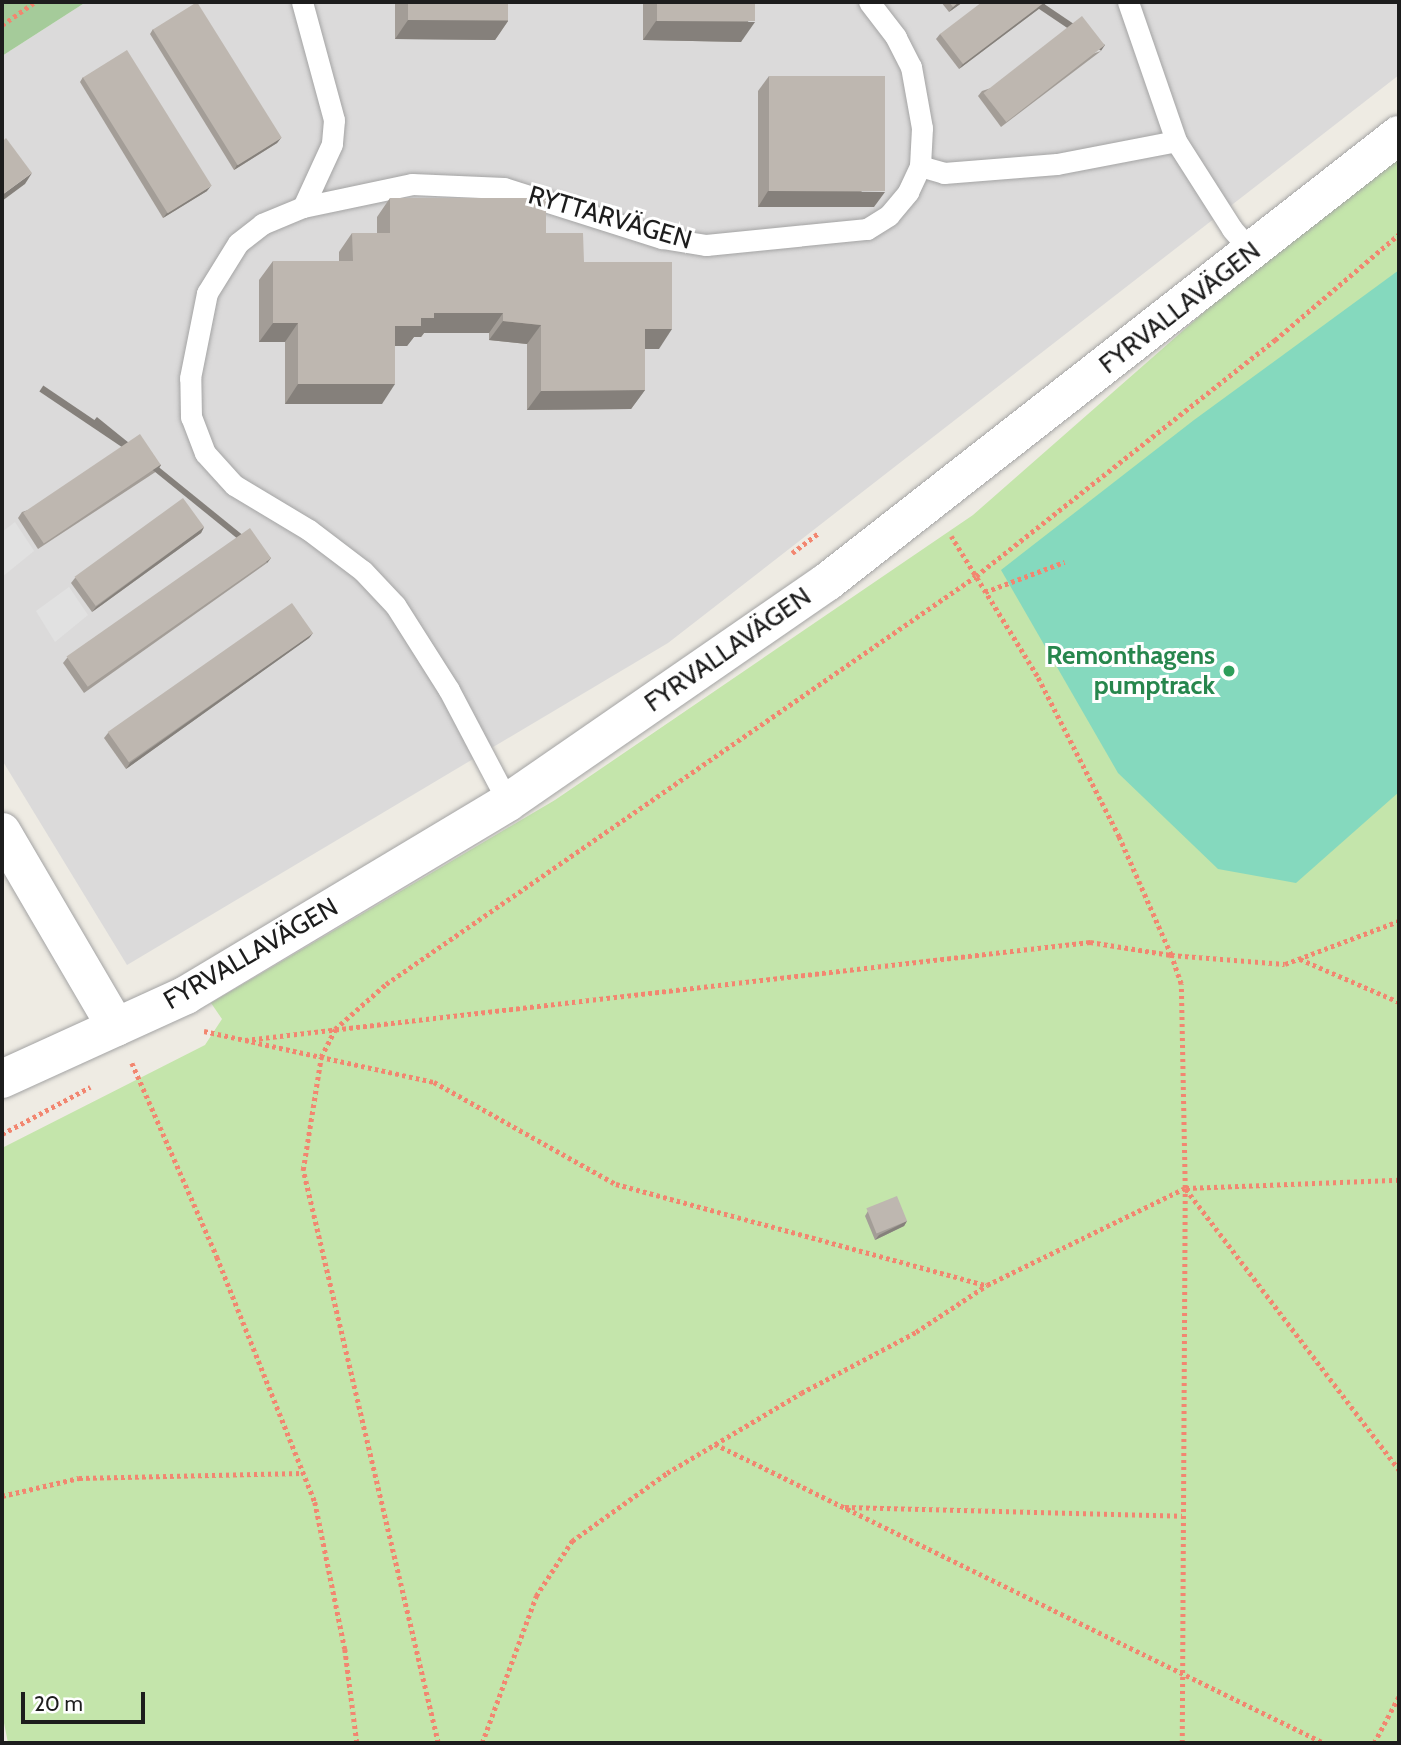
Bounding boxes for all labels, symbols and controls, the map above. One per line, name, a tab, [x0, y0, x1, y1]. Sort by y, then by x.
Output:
street label: RYTTARVÄGEN	[525, 180, 695, 256]
street label: FYRVALLAVÄGEN	[1093, 235, 1267, 381]
street label: FYRVALLAVÄGEN	[639, 581, 817, 719]
place label: Remonthagens pumptrack	[1046, 640, 1215, 702]
marker: Remonthagens pumptrack	[1221, 663, 1237, 679]
street label: FYRVALLAVÄGEN	[158, 892, 344, 1016]
scale bar	[24, 1678, 149, 1722]
text: 20 m	[34, 1691, 83, 1716]

